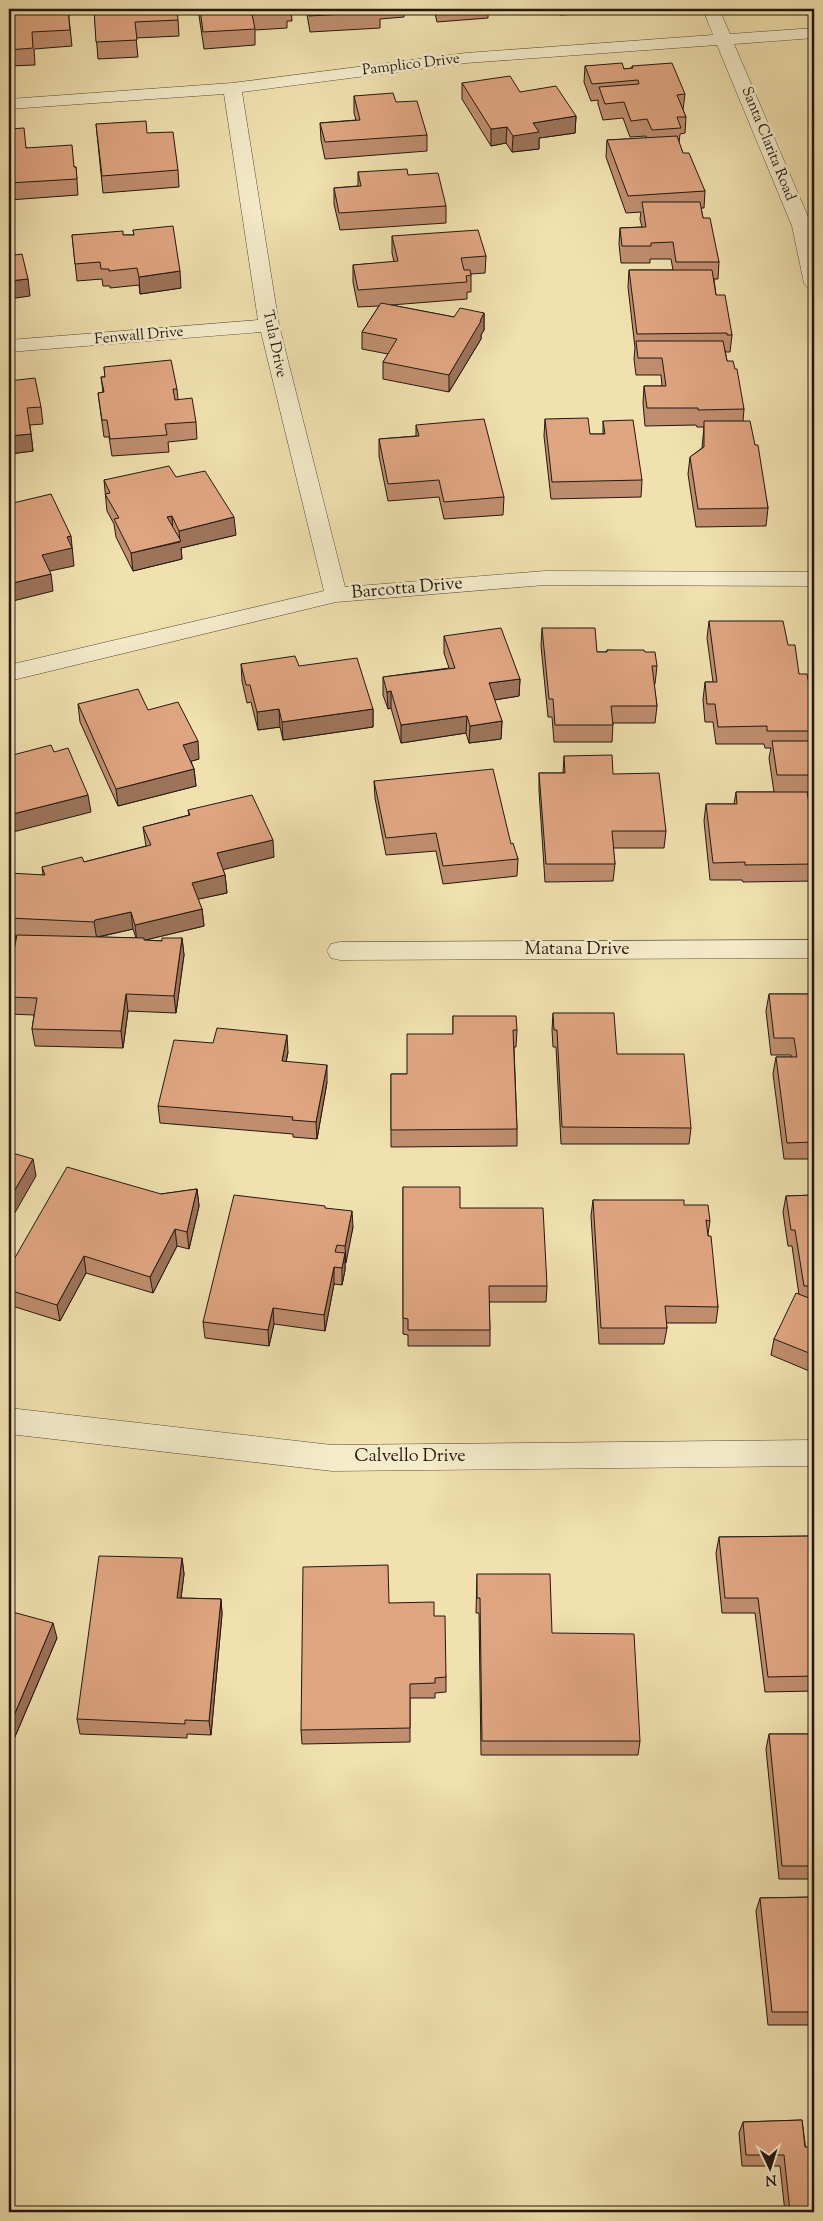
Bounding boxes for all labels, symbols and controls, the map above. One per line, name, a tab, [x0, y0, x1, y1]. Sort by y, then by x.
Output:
street label: Pamplico Drive	[361, 49, 461, 81]
street label: Santa Clarita Road	[735, 84, 801, 205]
street label: Tula Drive	[257, 308, 291, 380]
street label: Fenwall Drive	[94, 322, 184, 350]
street label: Barcotta Drive	[350, 571, 464, 607]
street label: Matana Drive	[524, 937, 630, 963]
street label: Calvello Drive	[354, 1444, 466, 1470]
north arrow	[746, 2144, 796, 2194]
text: N	[764, 2169, 777, 2189]

